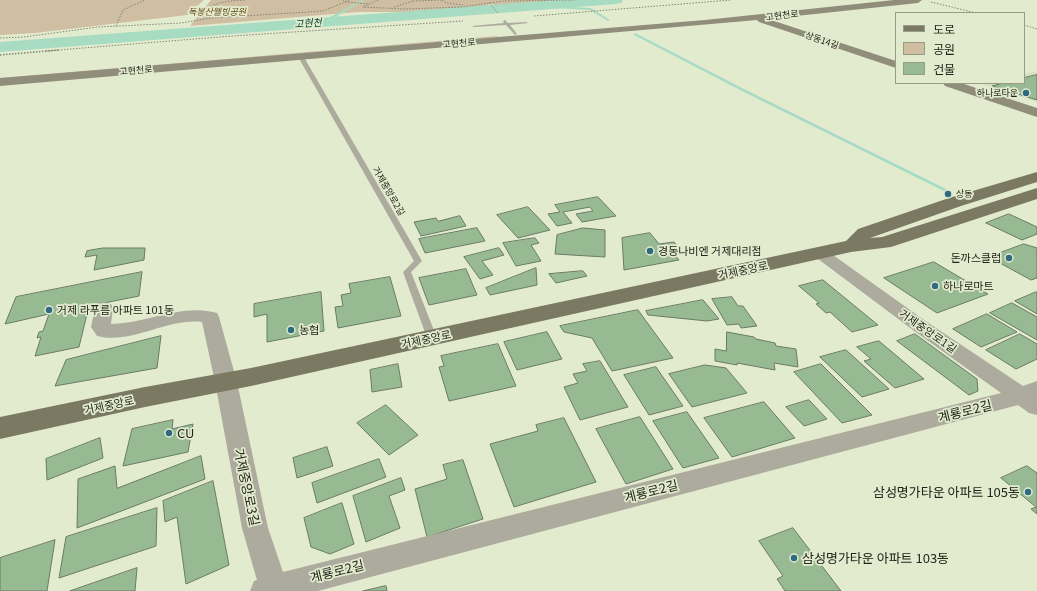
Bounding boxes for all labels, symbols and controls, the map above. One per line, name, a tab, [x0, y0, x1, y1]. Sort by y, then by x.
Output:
park label: 독봉산웰빙공원	[188, 7, 246, 17]
street label: 고현천로	[765, 8, 799, 22]
legend	[895, 12, 1025, 84]
water label: 고현천	[294, 16, 322, 30]
text: 도로	[933, 20, 955, 37]
street label: 상동14길	[804, 29, 840, 51]
street label: 고현천로	[442, 36, 476, 50]
text: 공원	[933, 40, 955, 57]
text: 건물	[933, 60, 955, 77]
street label: 고현천로	[119, 63, 153, 77]
place label: 하나로타운	[977, 88, 1018, 98]
marker: 하나로타운	[1021, 88, 1031, 98]
street label: 거제중앙로2길	[371, 165, 407, 217]
marker: 상동	[943, 189, 953, 199]
place label: 상동	[956, 189, 973, 199]
place label: 경동나비엔 거제대리점	[658, 244, 762, 258]
marker: 경동나비엔 거제대리점	[645, 246, 655, 256]
place label: 돈까스클럽	[950, 251, 1001, 265]
marker: 돈까스클럽	[1004, 253, 1014, 263]
street label: 거제중앙로	[717, 258, 769, 282]
place label: 하나로마트	[943, 279, 994, 293]
marker: 하나로마트	[930, 281, 940, 291]
place label: 거제 라푸름 아파트 101동	[57, 303, 174, 317]
marker: 거제 라푸름 아파트 101동	[44, 305, 54, 315]
street label: 거제중앙로1길	[897, 306, 959, 356]
place label: 농협	[299, 323, 319, 337]
marker: 농협	[286, 325, 296, 335]
street label: 거제중앙로	[400, 327, 452, 351]
street label: 거제중앙로	[83, 393, 135, 417]
street label: 계룡로2길	[936, 397, 994, 425]
place label: CU	[177, 425, 194, 441]
marker: CU	[164, 428, 174, 438]
street label: 거제중앙로3길	[231, 447, 263, 527]
street label: 계룡로2길	[622, 477, 680, 505]
place label: 삼성명가타운 아파트 105동	[873, 484, 1020, 500]
marker: 삼성명가타운 아파트 105동	[1023, 487, 1033, 497]
place label: 삼성명가타운 아파트 103동	[802, 550, 949, 566]
marker: 삼성명가타운 아파트 103동	[789, 553, 799, 563]
street label: 계룡로2길	[308, 557, 366, 585]

